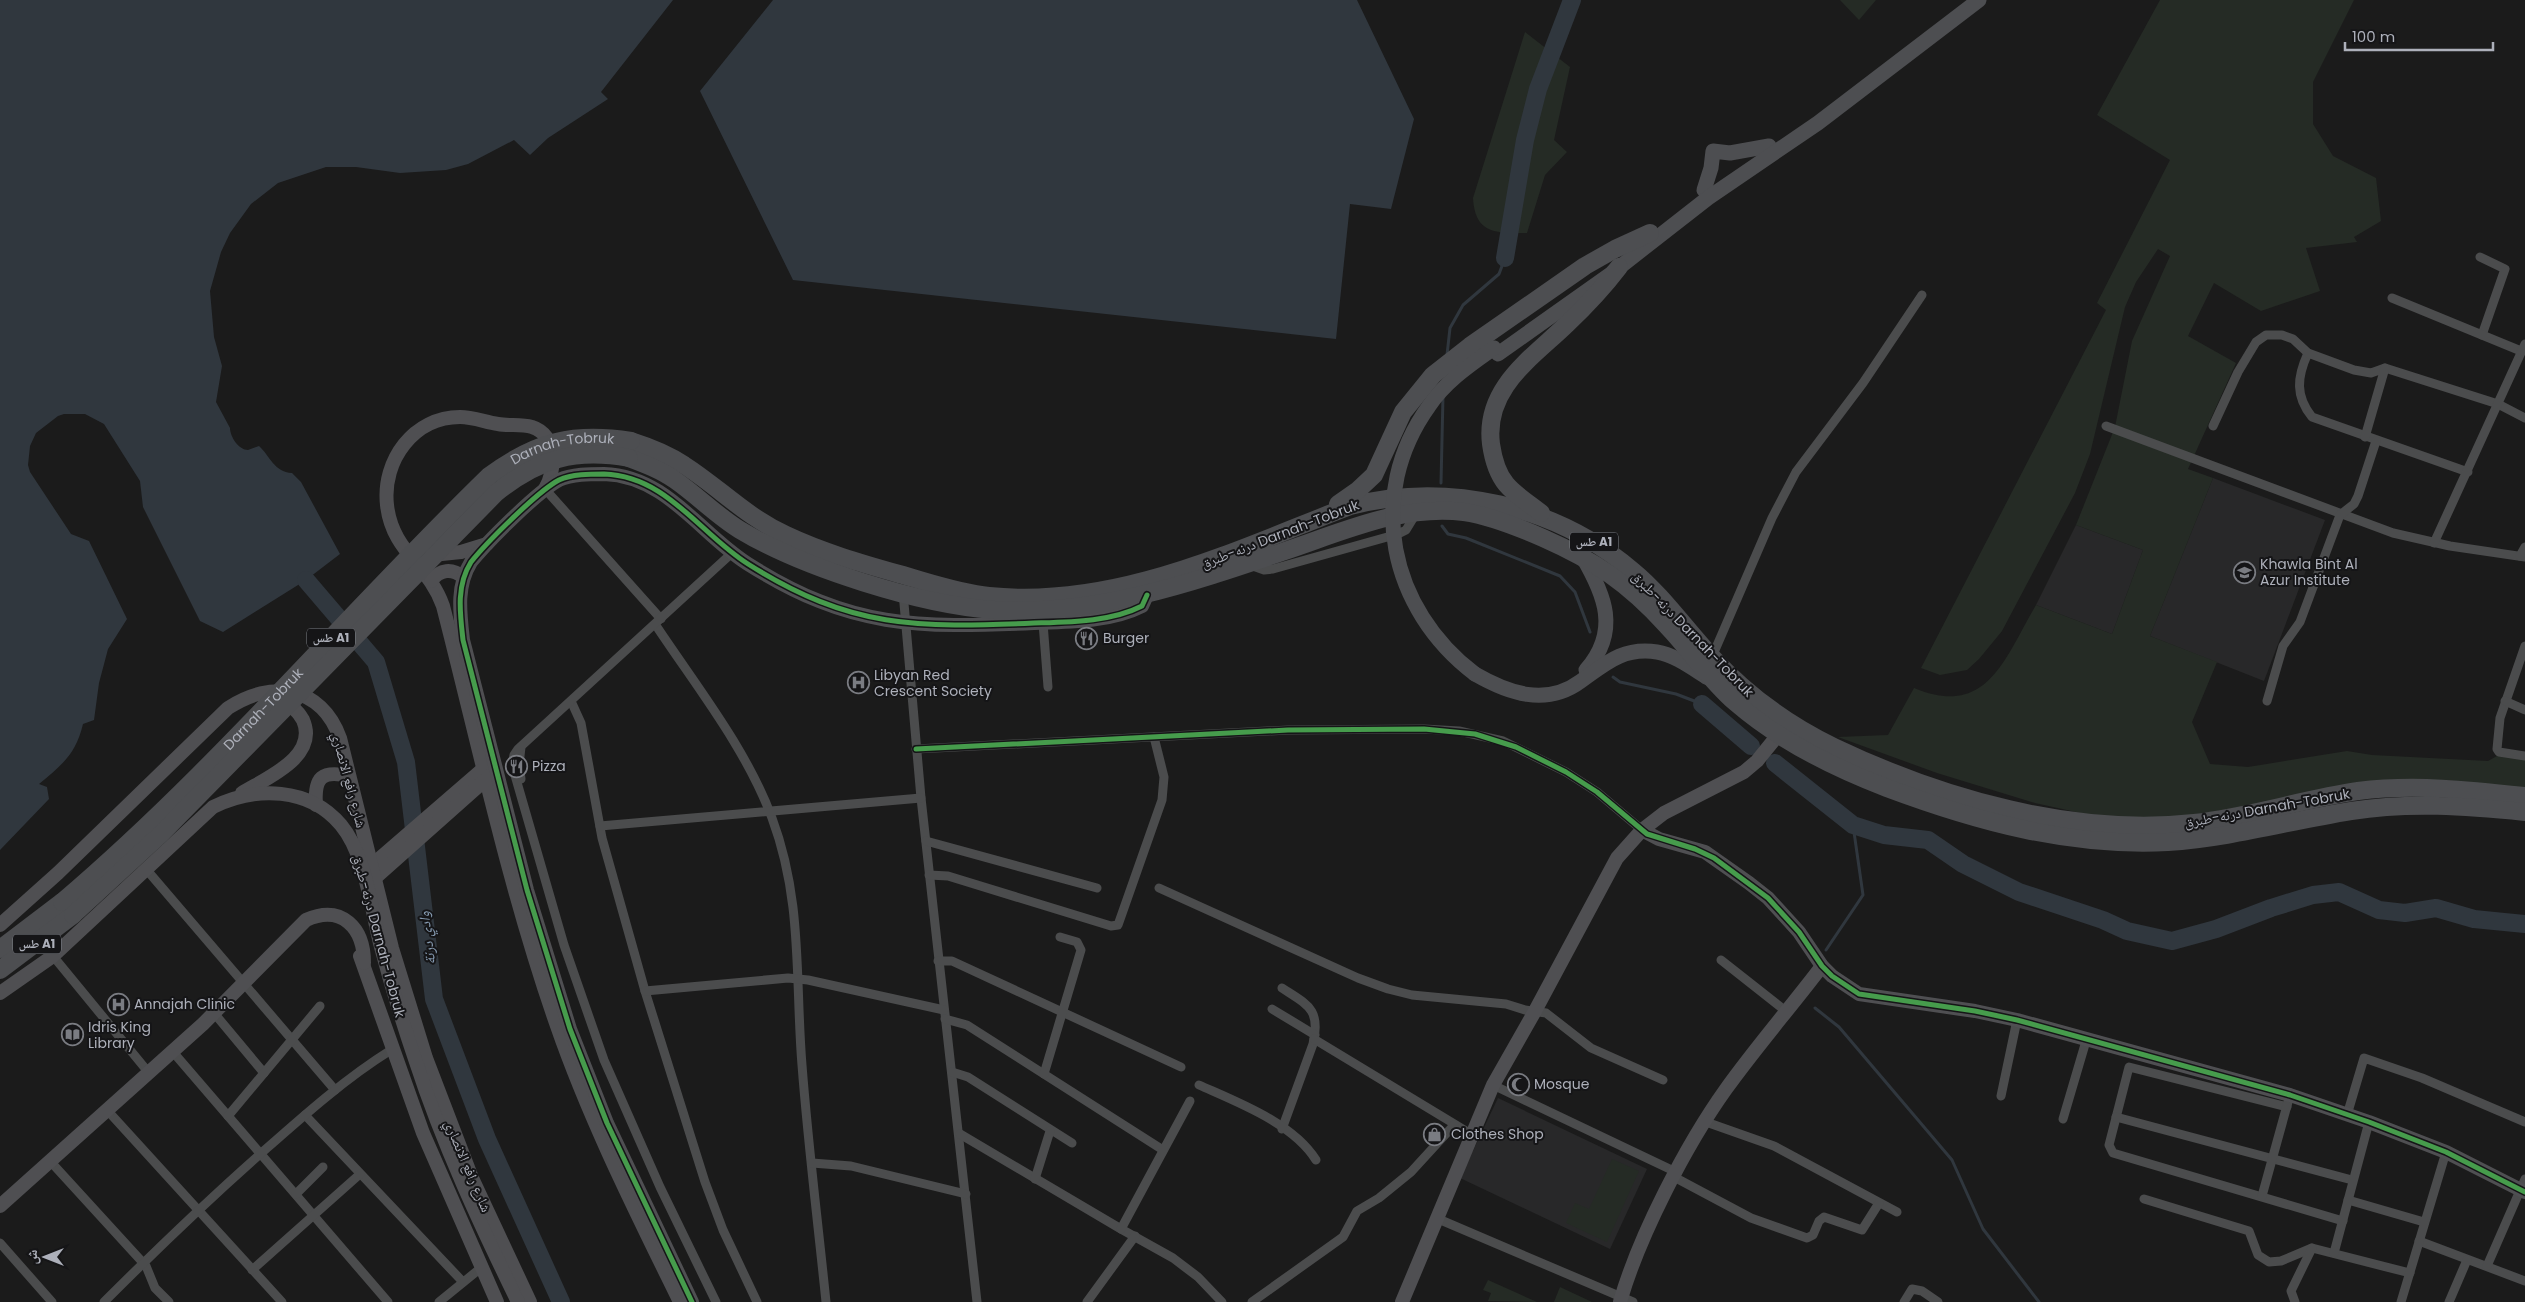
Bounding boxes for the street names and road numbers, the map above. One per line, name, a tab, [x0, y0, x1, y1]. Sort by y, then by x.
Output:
street label: Darnah-Tobruk	[507, 428, 616, 469]
street label: درنه-طبرق Darnah-Tobruk	[1198, 494, 1363, 573]
road number: طس A1	[1570, 532, 1618, 552]
street label: درنه-طبرق Darnah-Tobruk	[1627, 567, 1759, 702]
road number: طس A1	[307, 628, 355, 648]
street label: Darnah-Tobruk	[219, 663, 308, 754]
street label: شارع رافع الانصاري	[325, 730, 371, 830]
street label: درنه-طبرق Darnah-Tobruk	[2183, 783, 2352, 832]
street label: درنه-طبرق Darnah-Tobruk	[348, 852, 411, 1020]
road number: طس A1	[13, 934, 61, 954]
street label: شارع رافع الانصاري	[438, 1117, 496, 1216]

